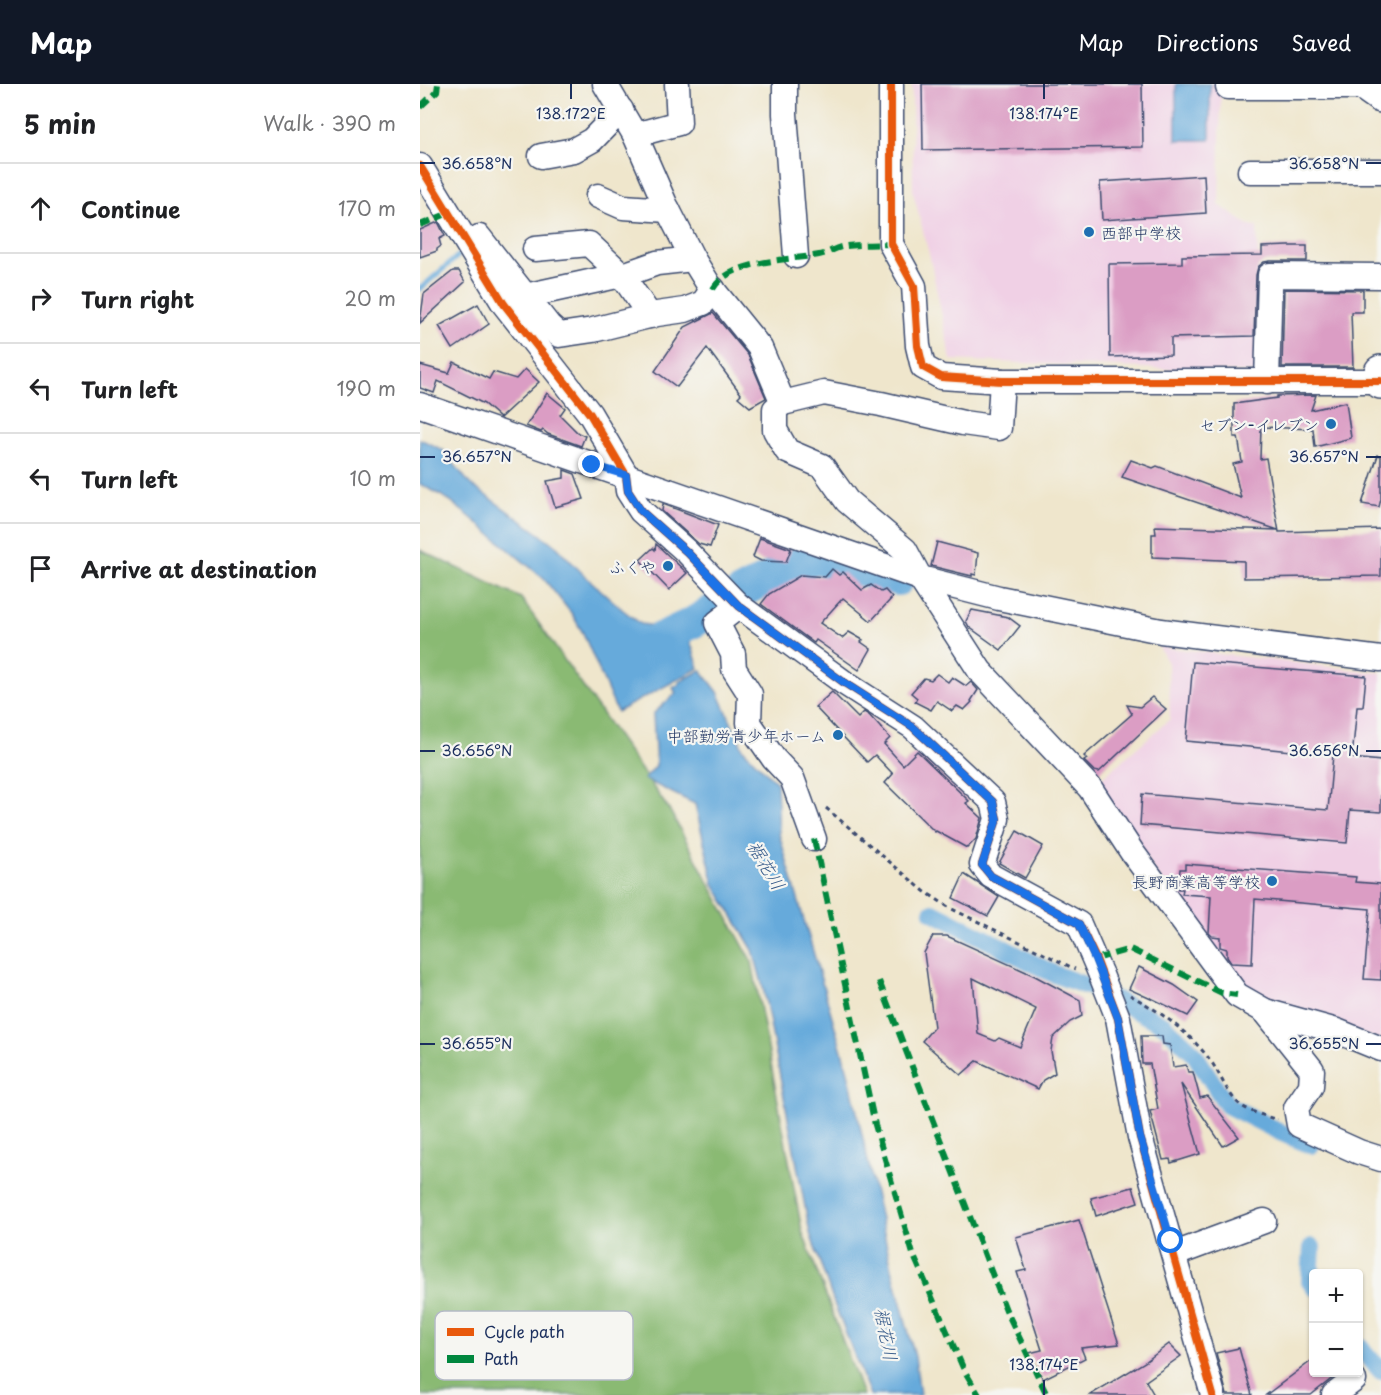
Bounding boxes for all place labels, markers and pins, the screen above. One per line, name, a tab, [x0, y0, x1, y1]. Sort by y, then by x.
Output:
place label: 西部中学校	[1101, 220, 1181, 244]
marker: 西部中学校	[1082, 225, 1096, 239]
place label: セブン-イレブン	[1199, 412, 1319, 436]
marker: セブン-イレブン	[1324, 417, 1338, 431]
place label: ふくや	[609, 554, 656, 578]
marker: ふくや	[661, 559, 675, 573]
place label: 中部勤労青少年ホーム	[667, 723, 826, 747]
marker: 中部勤労青少年ホーム	[831, 728, 845, 742]
place label: 長野商業高等学校	[1132, 869, 1260, 893]
marker: 長野商業高等学校	[1265, 874, 1279, 888]

